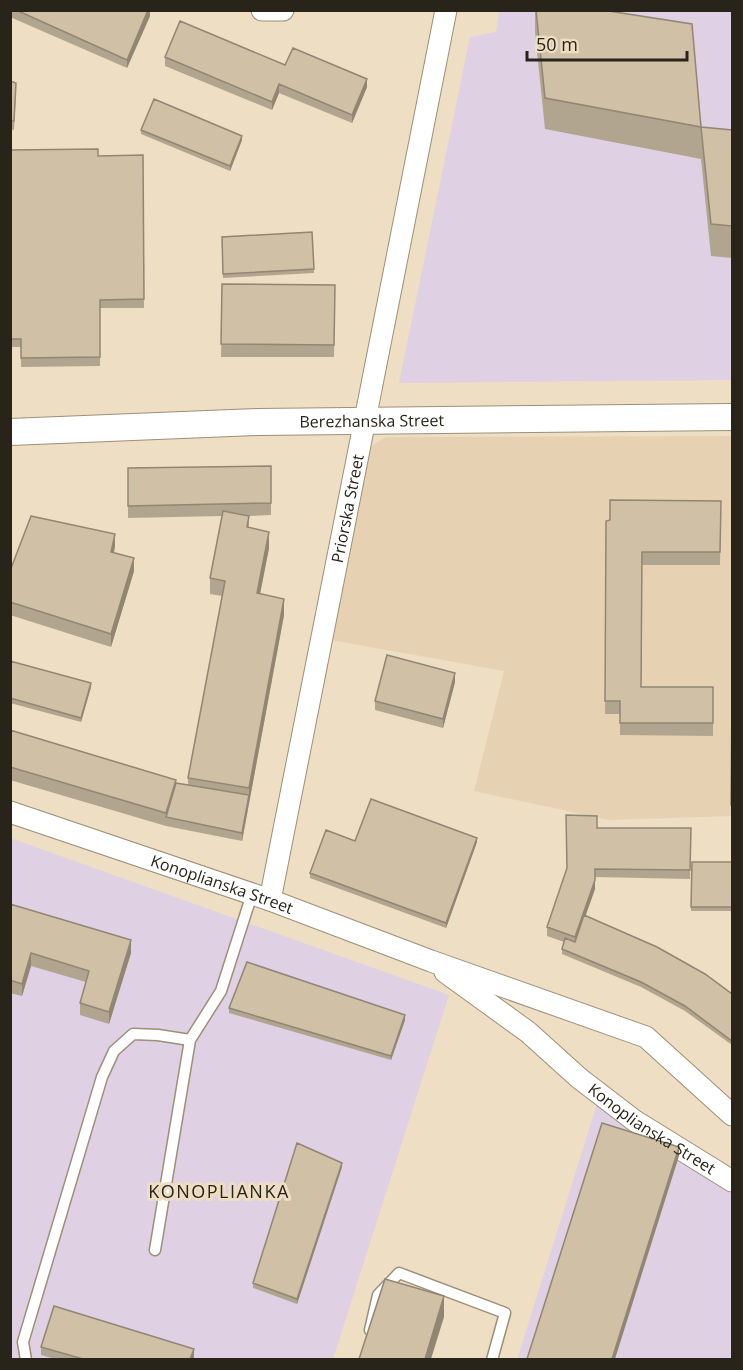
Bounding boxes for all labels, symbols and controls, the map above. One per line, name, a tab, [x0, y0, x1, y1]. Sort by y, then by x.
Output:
scale bar	[527, 24, 688, 62]
text: 50 m	[536, 32, 578, 56]
street label: Berezhanska Street	[299, 409, 445, 433]
street label: Priorska Street	[326, 452, 369, 565]
street label: Konoplianska Street	[148, 849, 297, 919]
street label: Konoplianska Street	[584, 1078, 720, 1179]
district label: KONOPLIANKA	[148, 1179, 290, 1203]

